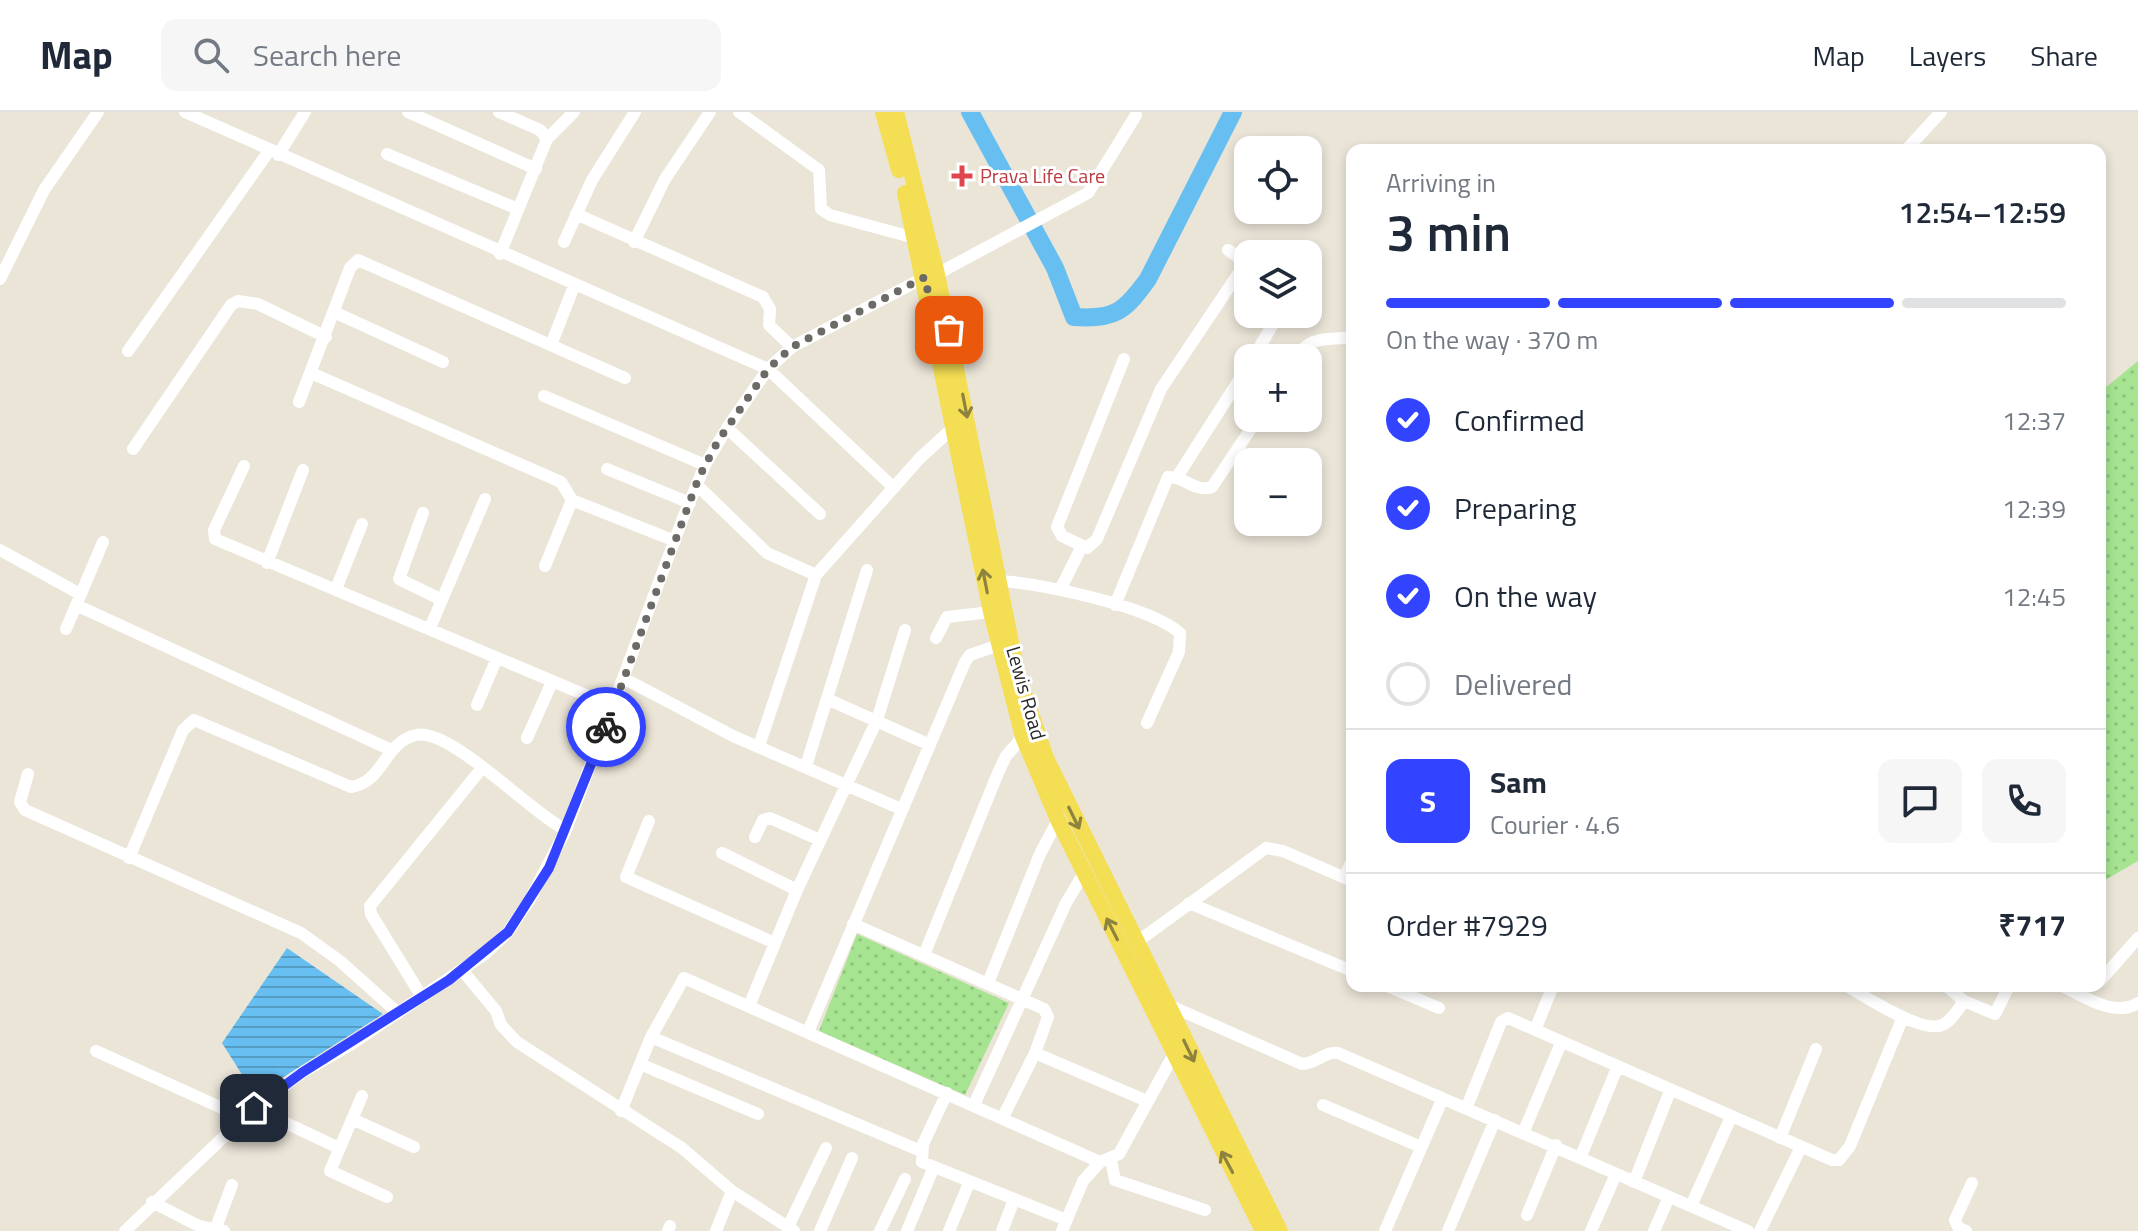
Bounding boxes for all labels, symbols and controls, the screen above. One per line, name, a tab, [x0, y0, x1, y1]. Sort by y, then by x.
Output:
search box	[161, 19, 721, 91]
text: Map	[40, 26, 113, 84]
text: Search here	[253, 32, 402, 78]
icon: search	[189, 33, 233, 77]
text: Map	[1812, 34, 1865, 77]
text: Layers	[1909, 34, 1986, 77]
text: Share	[2030, 34, 2098, 77]
map controls	[1234, 136, 1322, 536]
button: locate	[1234, 136, 1322, 224]
place label: Prava Life Care	[980, 160, 1105, 191]
text: Arriving in	[1386, 163, 1496, 202]
marker: Prava Life Care	[951, 165, 973, 187]
text: 12:54–12:59	[1899, 189, 2066, 235]
text: 3 min	[1386, 192, 1511, 271]
button: layers	[1234, 240, 1322, 328]
pin	[915, 296, 983, 364]
icon: bag	[927, 308, 971, 352]
text: On the way · 370 m	[1386, 320, 1598, 359]
button: +	[1234, 344, 1322, 432]
one-way arrow	[958, 393, 973, 418]
text: Confirmed	[1454, 397, 1585, 443]
icon: check	[1386, 398, 1430, 442]
text: 12:37	[2002, 401, 2066, 440]
button: −	[1234, 448, 1322, 536]
text: Preparing	[1454, 485, 1576, 531]
icon: check	[1386, 486, 1430, 530]
text: 12:39	[2002, 489, 2066, 528]
one-way arrow	[977, 569, 992, 594]
text: On the way	[1454, 573, 1597, 619]
icon: check	[1386, 574, 1430, 618]
text: 12:45	[2002, 577, 2066, 616]
street label: Lewis Road	[998, 642, 1055, 743]
text: Delivered	[1454, 661, 1572, 707]
courier	[566, 687, 646, 767]
icon: bike	[584, 705, 628, 749]
text: Sam	[1490, 759, 1547, 805]
button: chat	[1878, 759, 1962, 843]
button: phone	[1982, 759, 2066, 843]
text: S	[1420, 778, 1436, 824]
one-way arrow	[1067, 805, 1082, 829]
text: Courier · 4.6	[1490, 805, 1620, 844]
text: Order #7929	[1386, 902, 1548, 948]
text: ₹717	[1998, 902, 2066, 948]
one-way arrow	[1104, 917, 1119, 941]
one-way arrow	[1182, 1038, 1197, 1062]
pin	[220, 1074, 288, 1142]
icon: home	[232, 1086, 276, 1130]
one-way arrow	[1218, 1150, 1234, 1174]

